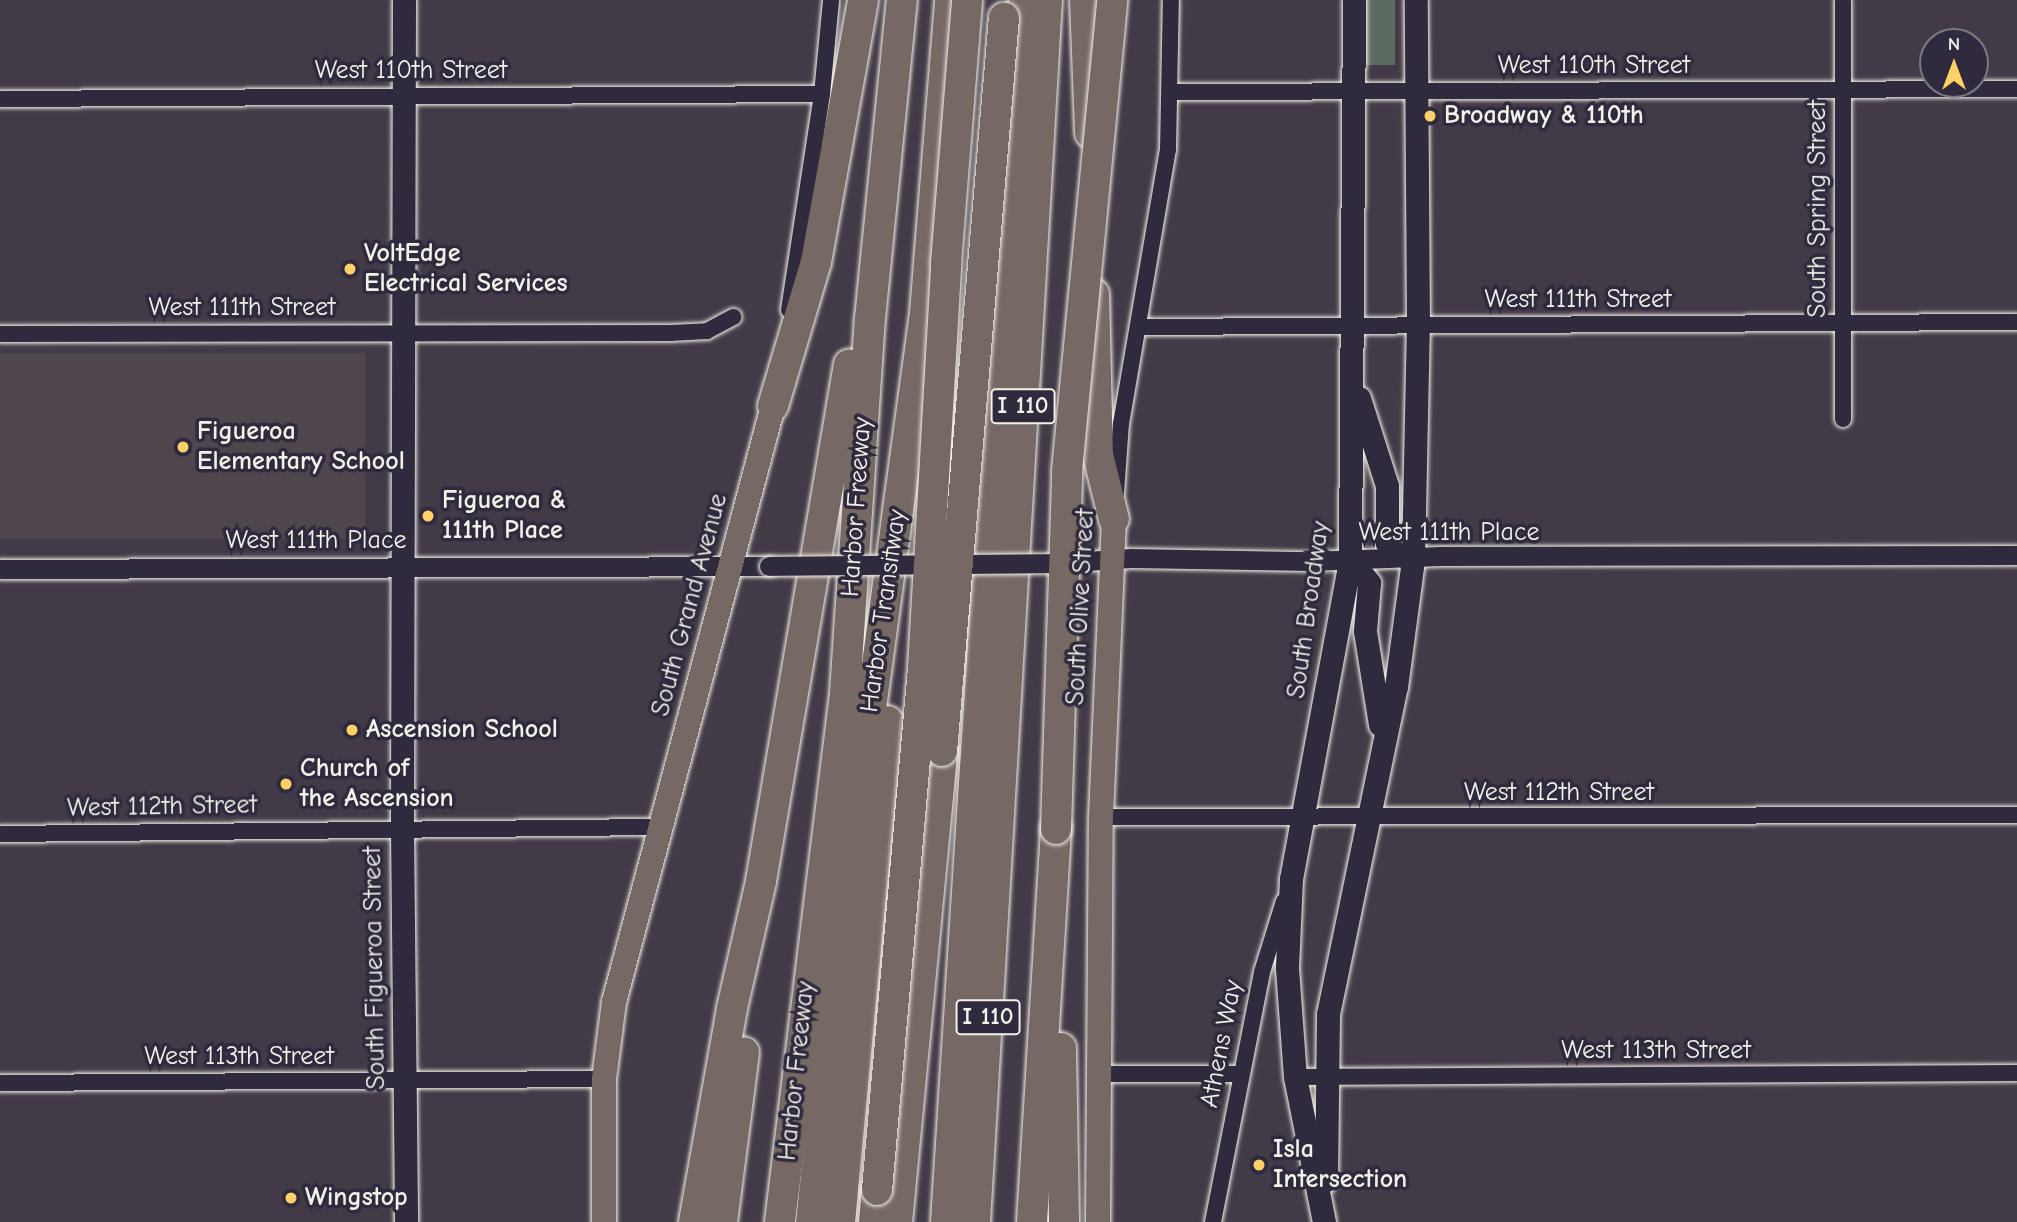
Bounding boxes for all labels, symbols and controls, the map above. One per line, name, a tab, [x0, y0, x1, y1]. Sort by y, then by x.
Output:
north arrow	[1919, 28, 1989, 98]
text: N	[1948, 33, 1960, 55]
street label: West 110th Street	[1498, 50, 1690, 82]
street label: West 110th Street	[315, 55, 507, 87]
place label: Broadway & 110th	[1444, 100, 1644, 132]
street label: South Spring Street	[1802, 100, 1834, 318]
marker: Broadway & 110th	[1422, 108, 1438, 124]
place label: VoltEdge Electrical Services	[364, 238, 568, 300]
marker: VoltEdge Electrical Services	[342, 261, 358, 277]
street label: West 111th Street	[1485, 284, 1671, 316]
street label: West 111th Street	[149, 292, 335, 324]
road number: I 110	[990, 386, 1056, 426]
place label: Figueroa Elementary School	[197, 416, 405, 478]
street label: Harbor Freeway	[835, 416, 879, 598]
marker: Figueroa Elementary School	[175, 439, 191, 455]
place label: Figueroa & 111th Place	[442, 485, 566, 546]
street label: South Grand Avenue	[645, 490, 735, 720]
street label: Harbor Transitway	[854, 507, 914, 715]
marker: Figueroa & 111th Place	[420, 508, 436, 524]
street label: South Olive Street	[1060, 508, 1102, 706]
street label: West 111th Place	[1359, 517, 1539, 549]
street label: South Broadway	[1281, 519, 1337, 701]
street label: West 111th Place	[226, 525, 406, 557]
place label: Ascension School	[366, 714, 558, 746]
marker: Ascension School	[344, 722, 360, 738]
place label: Church of the Ascension	[300, 753, 454, 814]
marker: Church of the Ascension	[278, 776, 294, 792]
street label: West 112th Street	[1464, 777, 1654, 809]
street label: West 112th Street	[67, 790, 257, 824]
street label: South Figueroa Street	[357, 846, 393, 1090]
street label: Athens Way	[1194, 978, 1250, 1110]
street label: Harbor Freeway	[772, 980, 822, 1162]
road number: I 110	[955, 996, 1021, 1037]
street label: West 113th Street	[1561, 1035, 1751, 1067]
street label: West 113th Street	[144, 1041, 334, 1073]
place label: Isla Intersection	[1273, 1134, 1407, 1196]
marker: Isla Intersection	[1251, 1157, 1267, 1173]
place label: Wingstop	[305, 1182, 408, 1214]
marker: Wingstop	[283, 1190, 299, 1206]

